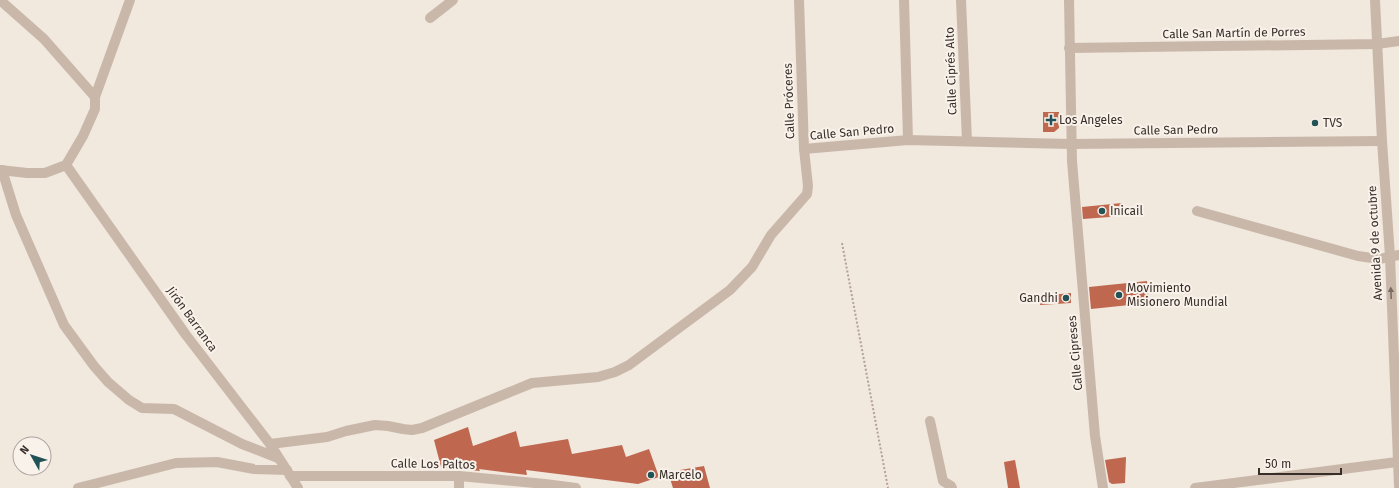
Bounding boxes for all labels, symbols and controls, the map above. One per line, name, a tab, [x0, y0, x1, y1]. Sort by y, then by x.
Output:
street label: Calle San Martín de Porres	[1162, 25, 1306, 41]
street label: Calle Ciprés Alto	[942, 27, 960, 115]
street label: Calle Próceres	[781, 62, 797, 139]
place label: Los Angeles	[1059, 113, 1123, 127]
marker: Los Angeles	[1046, 115, 1056, 125]
place label: TVS	[1323, 116, 1343, 130]
marker: TVS	[1310, 118, 1320, 128]
street label: Calle San Pedro	[809, 121, 895, 143]
street label: Calle San Pedro	[1134, 122, 1218, 138]
street label: Avenida 9 de octubre	[1365, 185, 1385, 301]
place label: Inicail	[1110, 204, 1143, 218]
marker: Inicail	[1097, 206, 1107, 216]
place label: Movimiento Misionero Mundial	[1127, 281, 1228, 309]
street label: Jirón Barranca	[164, 284, 220, 354]
one-way arrow	[1388, 287, 1395, 299]
marker: Movimiento Misionero Mundial	[1114, 290, 1124, 300]
place label: Gandhi	[1019, 291, 1058, 305]
marker: Gandhi	[1061, 293, 1071, 303]
street label: Calle Cipreses	[1065, 314, 1085, 391]
north arrow	[12, 436, 52, 476]
text: N	[17, 443, 32, 457]
scale bar	[1259, 450, 1341, 476]
street label: Calle Los Paltos	[391, 456, 476, 472]
text: 50 m	[1265, 457, 1291, 471]
place label: Marcelo	[659, 468, 702, 482]
marker: Marcelo	[646, 470, 656, 480]

